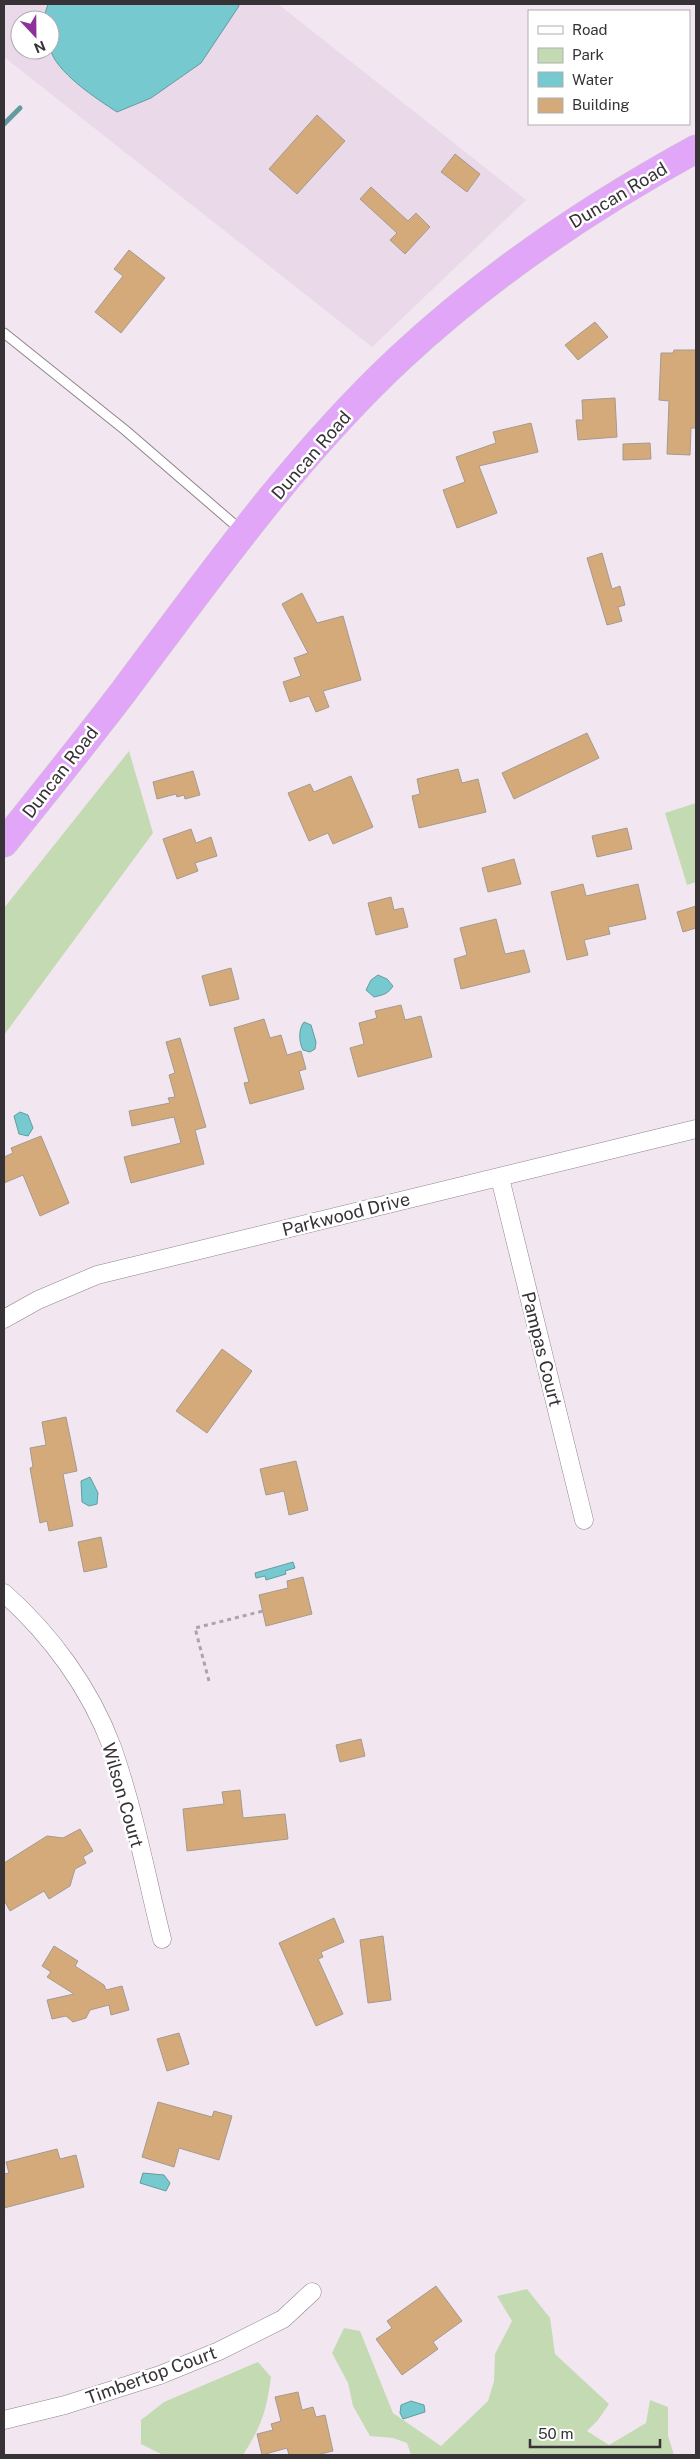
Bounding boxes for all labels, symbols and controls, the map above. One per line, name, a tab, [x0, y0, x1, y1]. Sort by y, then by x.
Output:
north arrow	[10, 10, 60, 60]
legend	[528, 10, 690, 125]
text: Road	[572, 21, 608, 38]
text: N	[32, 38, 48, 57]
text: Park	[572, 46, 604, 63]
text: Water	[572, 71, 614, 88]
text: Building	[572, 96, 630, 113]
street label: Duncan Road	[565, 158, 671, 232]
street label: Duncan Road	[267, 406, 355, 504]
street label: Duncan Road	[18, 722, 102, 822]
street label: Parkwood Drive	[280, 1188, 412, 1240]
street label: Pampas Court	[518, 1289, 566, 1409]
street label: Wilson Court	[98, 1740, 148, 1850]
street label: Timbertop Court	[83, 2342, 219, 2408]
scale bar	[530, 2416, 660, 2448]
text: 50 m	[538, 2425, 573, 2442]

